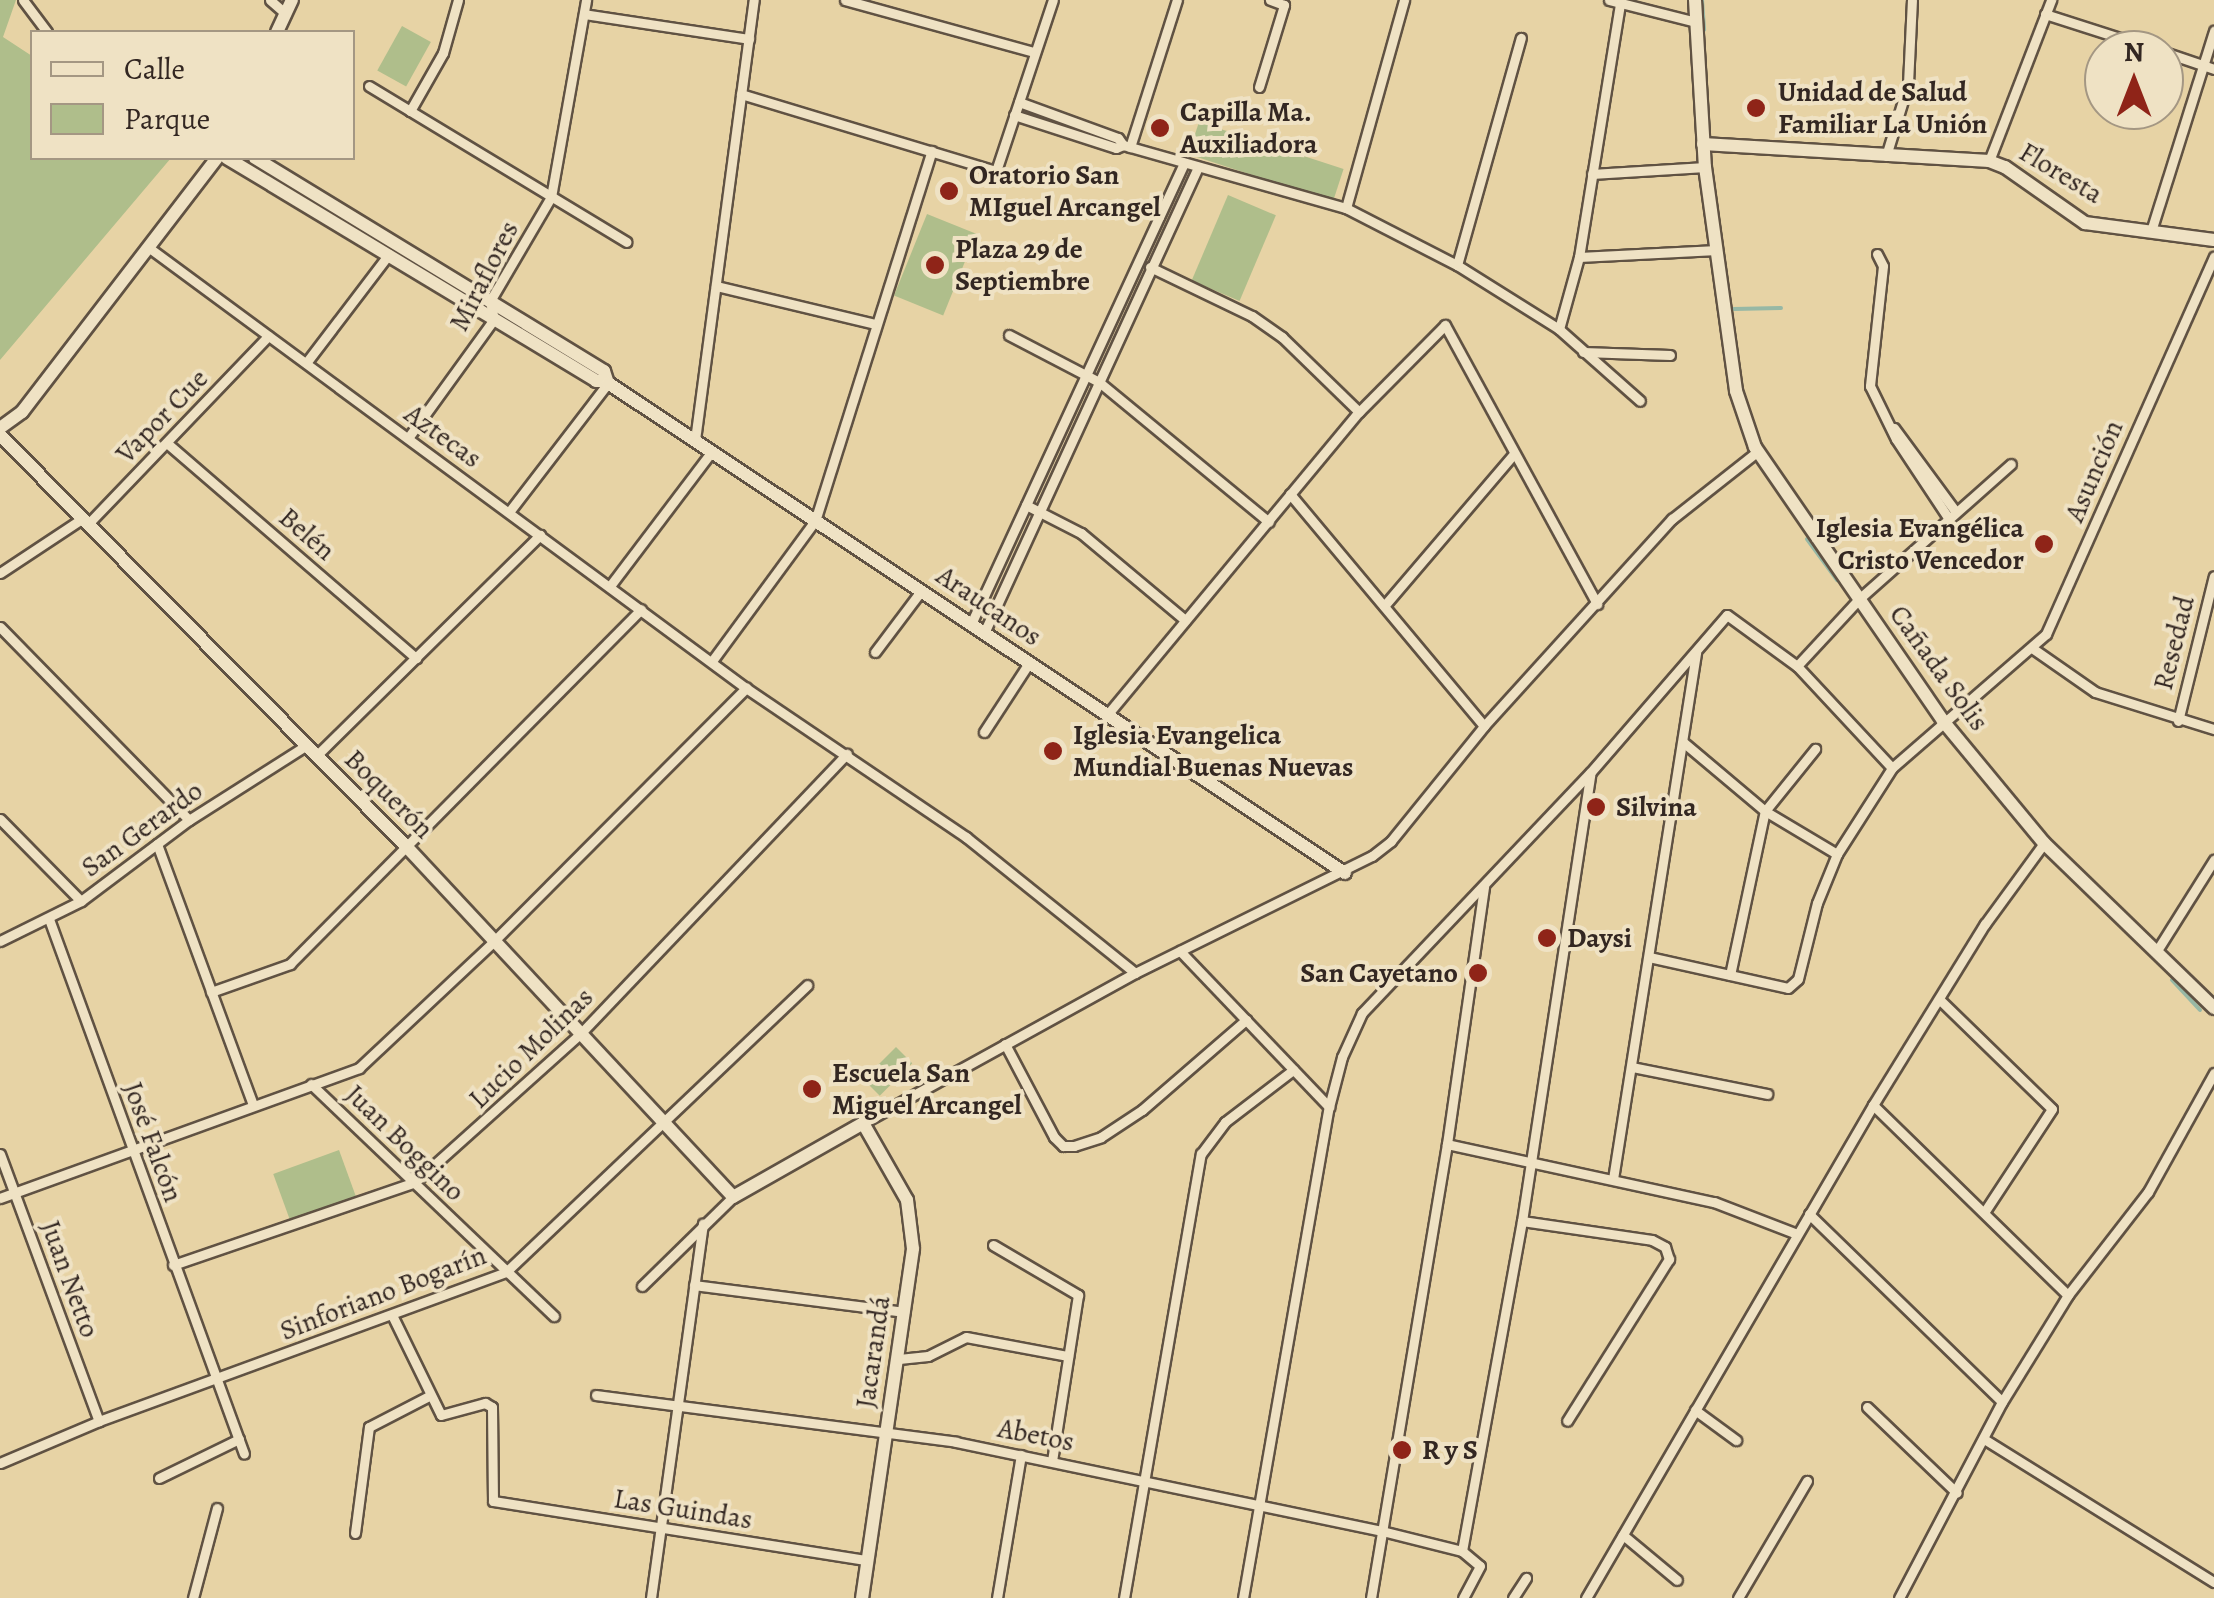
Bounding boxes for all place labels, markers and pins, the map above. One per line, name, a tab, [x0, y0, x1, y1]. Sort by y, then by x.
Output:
place label: Unidad de Salud Familiar La Unión	[1778, 75, 1987, 141]
place label: Capilla Ma. Auxiliadora	[1180, 95, 1318, 161]
marker: Unidad de Salud Familiar La Unión	[1743, 95, 1769, 121]
marker: Capilla Ma. Auxiliadora	[1149, 117, 1171, 139]
place label: Oratorio San MIguel Arcangel	[969, 158, 1161, 224]
marker: Oratorio San MIguel Arcangel	[938, 180, 960, 202]
place label: Plaza 29 de Septiembre	[955, 232, 1090, 298]
marker: Plaza 29 de Septiembre	[924, 254, 946, 276]
place label: Iglesia Evangélica Cristo Vencedor	[1816, 511, 2024, 577]
marker: Iglesia Evangélica Cristo Vencedor	[2033, 533, 2055, 555]
place label: Iglesia Evangelica Mundial Buenas Nuevas	[1073, 718, 1353, 784]
marker: Iglesia Evangelica Mundial Buenas Nuevas	[1042, 740, 1064, 762]
place label: Silvina	[1616, 790, 1697, 824]
marker: Silvina	[1585, 796, 1607, 818]
place label: Daysi	[1567, 921, 1632, 955]
marker: Daysi	[1536, 927, 1558, 949]
place label: San Cayetano	[1300, 956, 1458, 990]
marker: San Cayetano	[1467, 962, 1489, 984]
place label: Escuela San Miguel Arcangel	[832, 1056, 1022, 1122]
marker: Escuela San Miguel Arcangel	[801, 1078, 823, 1100]
place label: R y S	[1422, 1433, 1478, 1467]
marker: R y S	[1391, 1439, 1413, 1461]

